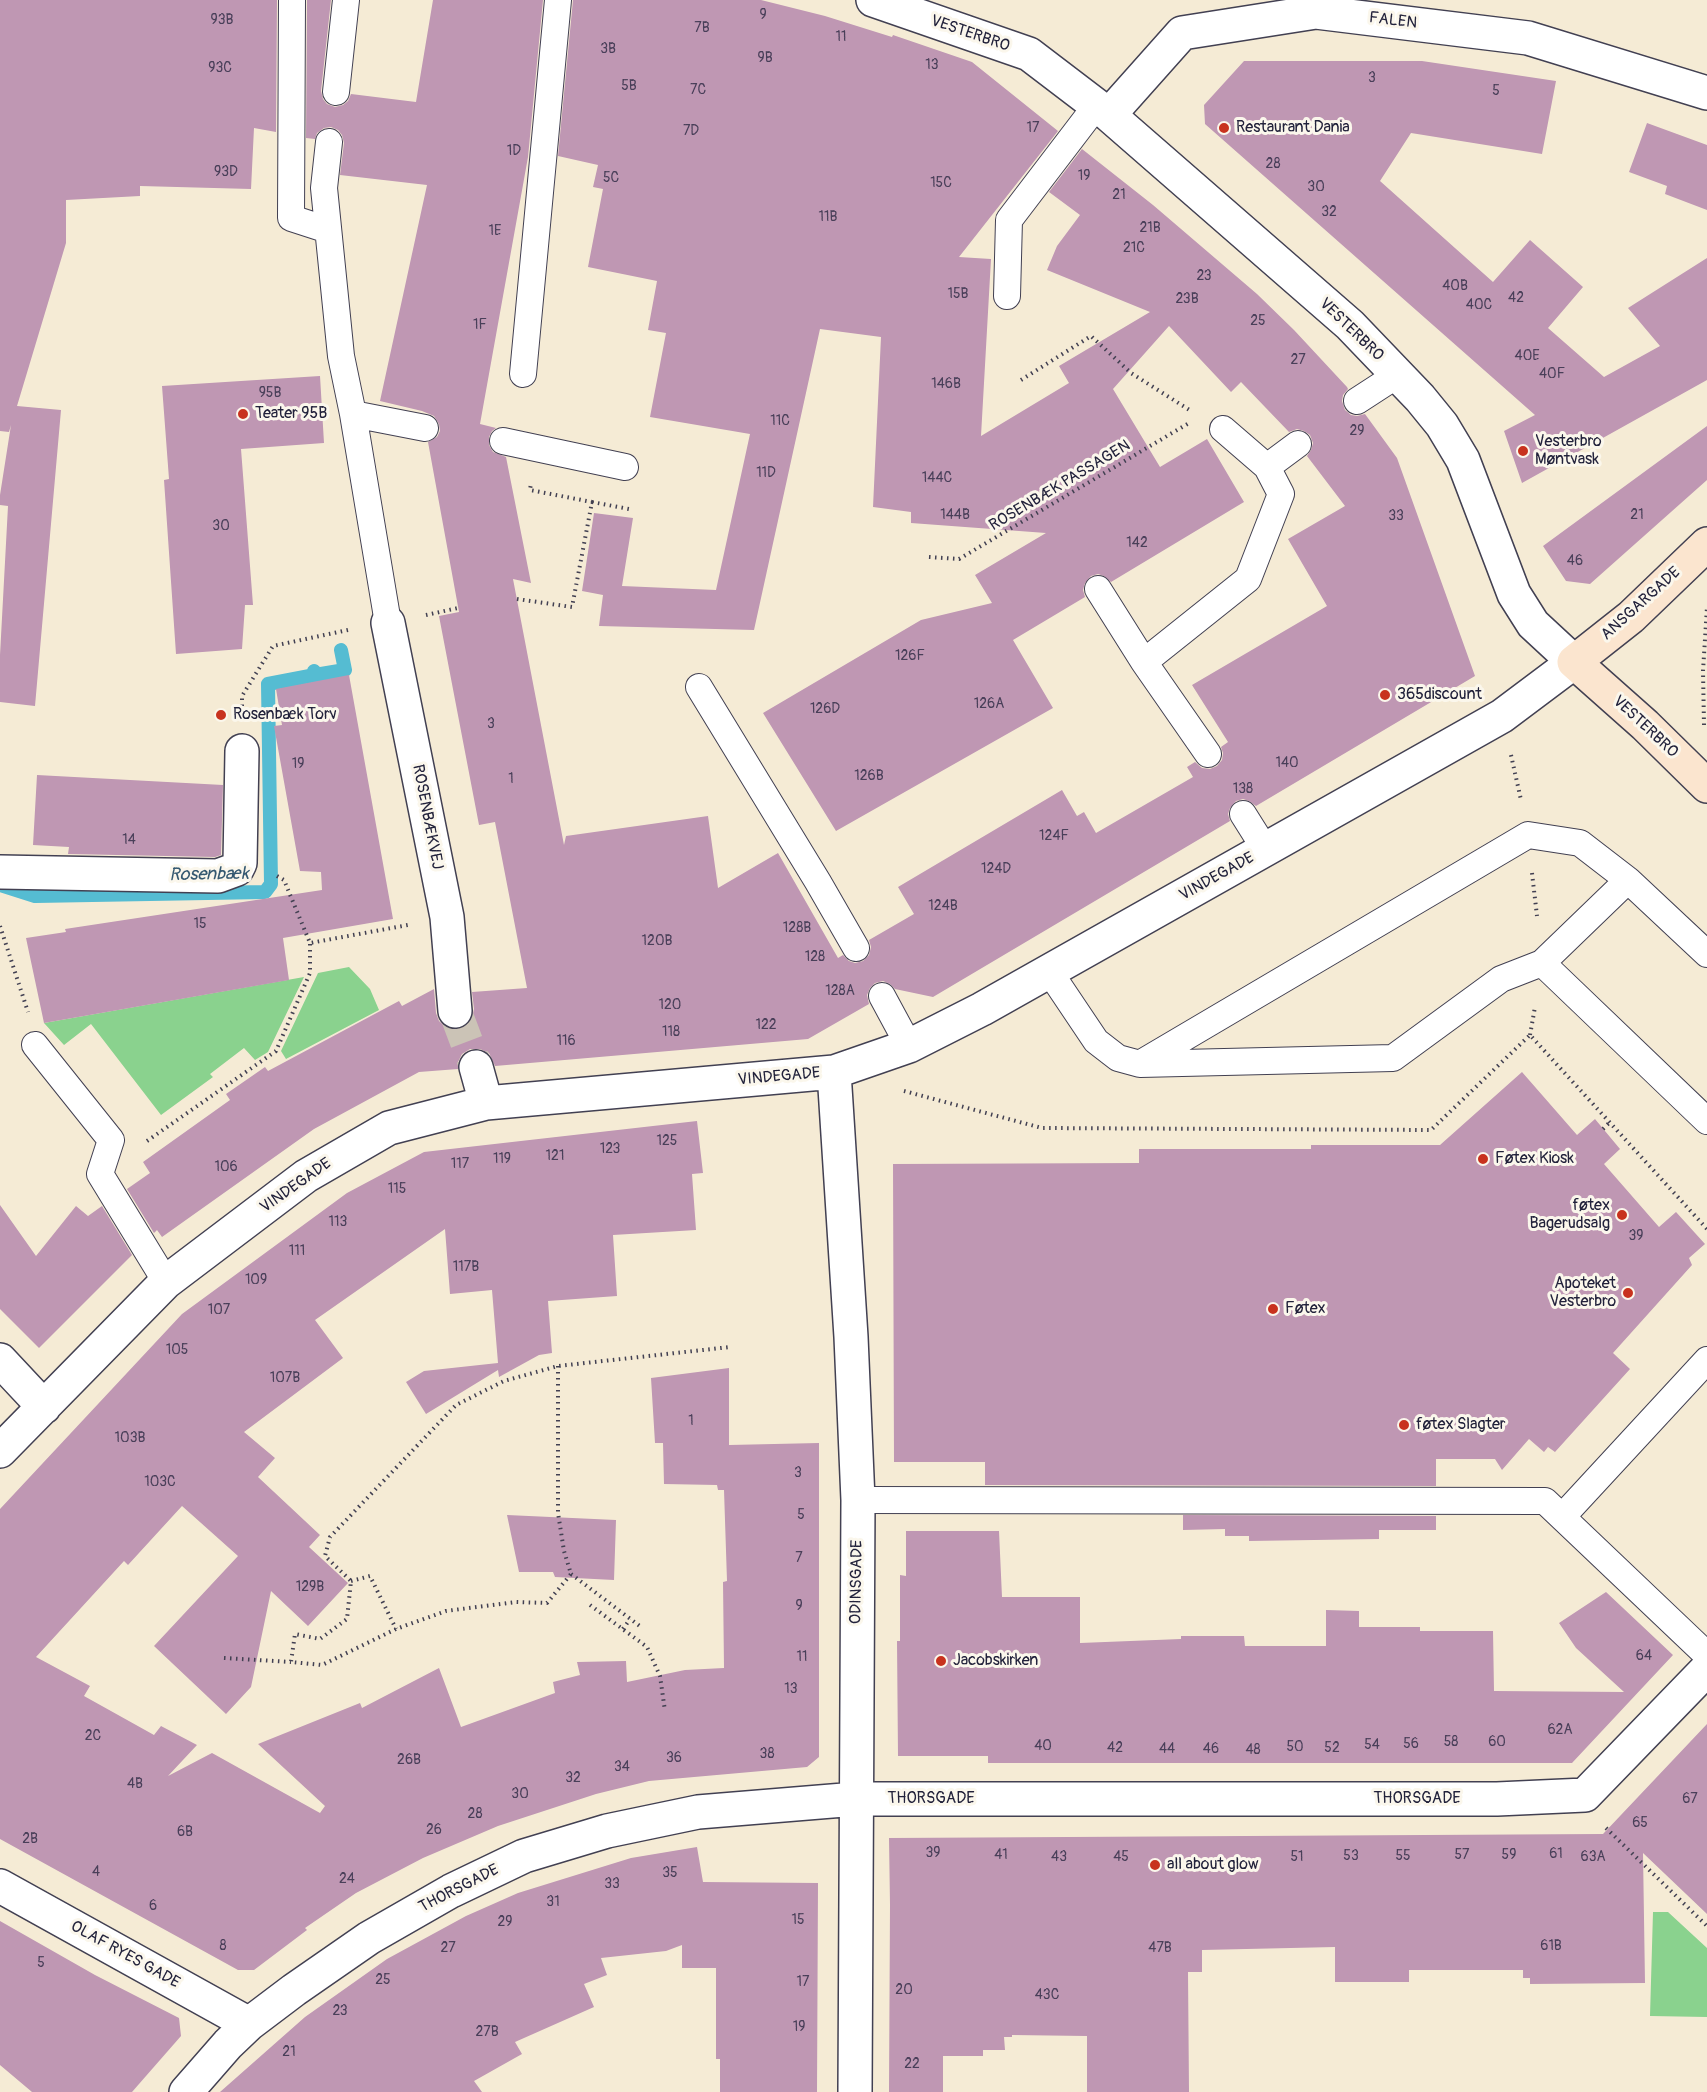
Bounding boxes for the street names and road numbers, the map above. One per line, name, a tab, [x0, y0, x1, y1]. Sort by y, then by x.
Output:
street label: FALEN	[1368, 9, 1418, 33]
street label: VESTERBRO	[928, 12, 1012, 56]
street label: VESTERBRO	[1315, 295, 1387, 365]
street label: ROSENBÆK PASSAGEN	[986, 436, 1134, 536]
street label: ANSGARGADE	[1597, 563, 1685, 645]
street label: VESTERBRO	[1608, 692, 1682, 762]
street label: ROSENBÆKVEJ	[407, 763, 447, 871]
street label: VINDEGADE	[1176, 849, 1258, 905]
street label: VINDEGADE	[737, 1064, 821, 1090]
street label: VINDEGADE	[257, 1154, 335, 1218]
street label: ODINSGADE	[847, 1540, 867, 1624]
street label: THORSGADE	[887, 1789, 975, 1809]
street label: THORSGADE	[1373, 1789, 1461, 1809]
street label: THORSGADE	[416, 1861, 502, 1917]
street label: OLAF RYES GADE	[67, 1917, 183, 1993]

